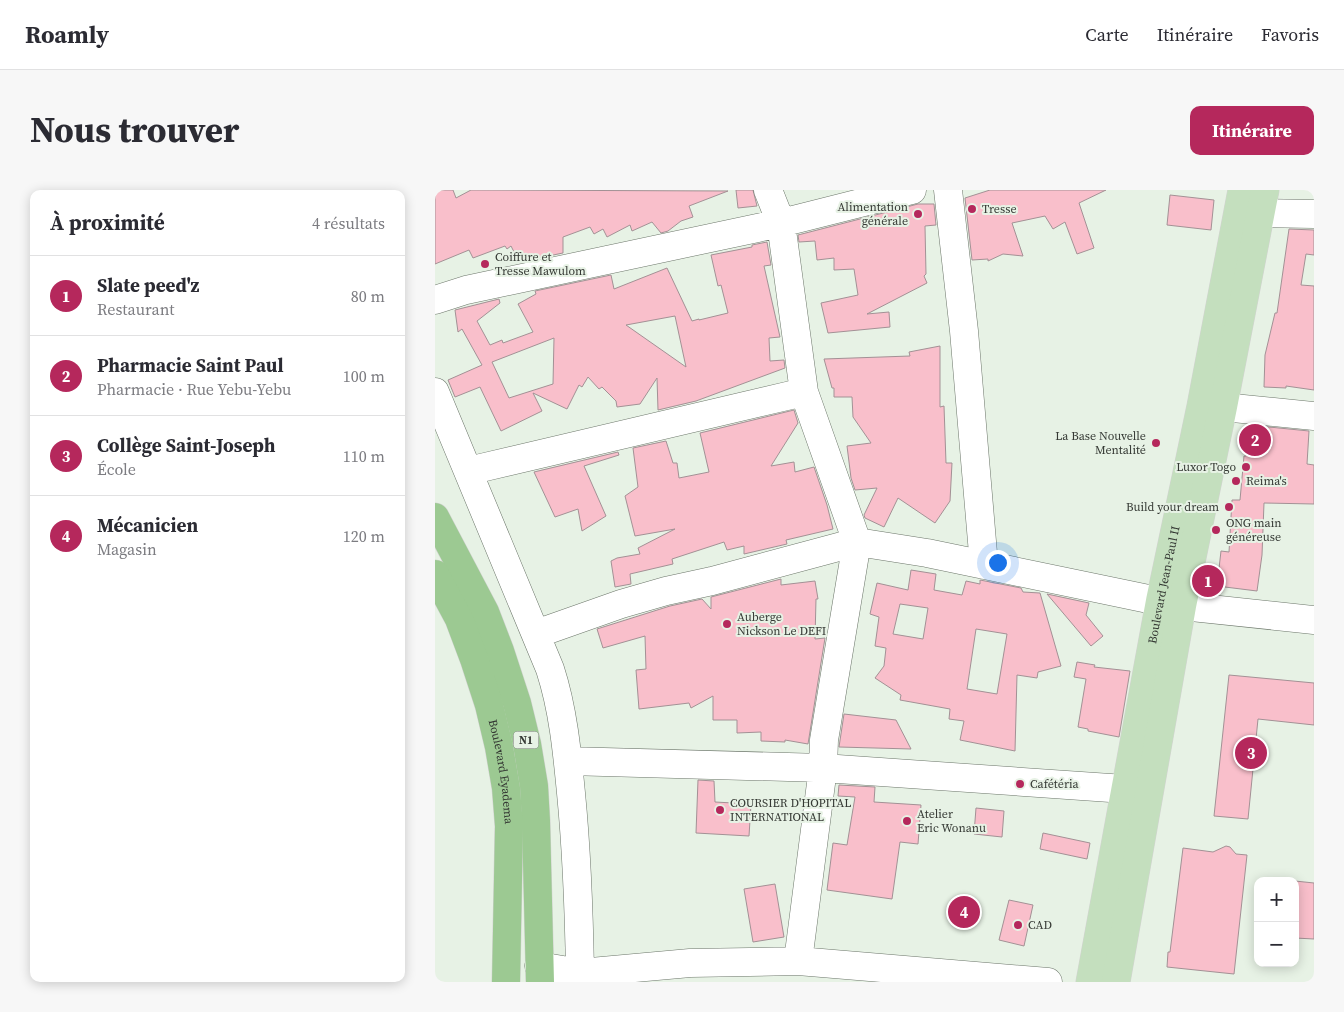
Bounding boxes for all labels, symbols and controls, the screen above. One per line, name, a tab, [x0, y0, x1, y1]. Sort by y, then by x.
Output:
text: Roamly	[25, 18, 109, 51]
text: Carte	[1085, 22, 1129, 47]
text: Itinéraire	[1157, 22, 1233, 47]
text: Favoris	[1261, 22, 1319, 47]
text: Nous trouver	[30, 106, 239, 154]
button: Itinéraire	[1190, 106, 1314, 155]
place label: Alimentation générale	[837, 199, 908, 229]
place label: Tresse	[982, 201, 1017, 217]
marker: Tresse	[966, 203, 978, 215]
text: À proximité	[50, 208, 165, 237]
marker: Alimentation générale	[912, 208, 924, 220]
text: 4 résultats	[312, 212, 385, 234]
place label: Coiffure et Tresse Mawulom	[495, 249, 586, 279]
marker: Coiffure et Tresse Mawulom	[479, 258, 491, 270]
text: Slate peed'z	[97, 272, 199, 298]
text: 1	[62, 285, 70, 307]
text: 80 m	[351, 285, 385, 307]
text: Restaurant	[97, 298, 175, 320]
text: Pharmacie Saint Paul	[97, 352, 284, 378]
text: 2	[62, 365, 70, 387]
text: 100 m	[343, 365, 385, 387]
text: Pharmacie · Rue Yebu-Yebu	[97, 378, 291, 400]
pin: 2	[1239, 421, 1271, 459]
place label: La Base Nouvelle Mentalité	[1055, 428, 1146, 458]
text: Collège Saint-Joseph	[97, 432, 275, 458]
marker: La Base Nouvelle Mentalité	[1150, 437, 1162, 449]
text: 3	[62, 445, 70, 467]
text: 110 m	[343, 445, 385, 467]
text: École	[97, 458, 136, 480]
place label: Luxor Togo	[1176, 459, 1236, 475]
marker: Luxor Togo	[1240, 461, 1252, 473]
place label: Reima's	[1246, 473, 1287, 489]
marker: Reima's	[1230, 475, 1242, 487]
place label: Build your dream	[1126, 499, 1219, 515]
marker: Build your dream	[1223, 501, 1235, 513]
text: Mécanicien	[97, 512, 198, 538]
place label: ONG main généreuse	[1226, 515, 1282, 545]
street label: Boulevard Jean-Paul II	[1144, 524, 1184, 645]
marker: ONG main généreuse	[1210, 524, 1222, 536]
text: 4	[62, 525, 70, 547]
text: 120 m	[343, 525, 385, 547]
text: Magasin	[97, 538, 157, 560]
your location	[985, 550, 1011, 576]
pin: 1	[1192, 562, 1224, 600]
place label: Auberge Nickson Le DEFI	[737, 609, 826, 639]
marker: Auberge Nickson Le DEFI	[721, 618, 733, 630]
street label: Boulevard Eyadema	[485, 718, 517, 826]
road number: N1	[513, 732, 539, 748]
pin: 3	[1235, 734, 1267, 772]
place label: Cafétéria	[1030, 776, 1080, 792]
marker: Cafétéria	[1014, 778, 1026, 790]
place label: COURSIER D'HOPITAL INTERNATIONAL	[730, 795, 851, 825]
marker: COURSIER D'HOPITAL INTERNATIONAL	[714, 804, 726, 816]
place label: Atelier Eric Wonanu	[917, 806, 986, 836]
marker: Atelier Eric Wonanu	[901, 815, 913, 827]
map controls	[1254, 877, 1299, 967]
button: +	[1254, 877, 1299, 922]
pin: 4	[948, 893, 980, 931]
place label: CAD	[1028, 917, 1052, 933]
marker: CAD	[1012, 919, 1024, 931]
button: −	[1254, 922, 1299, 967]

